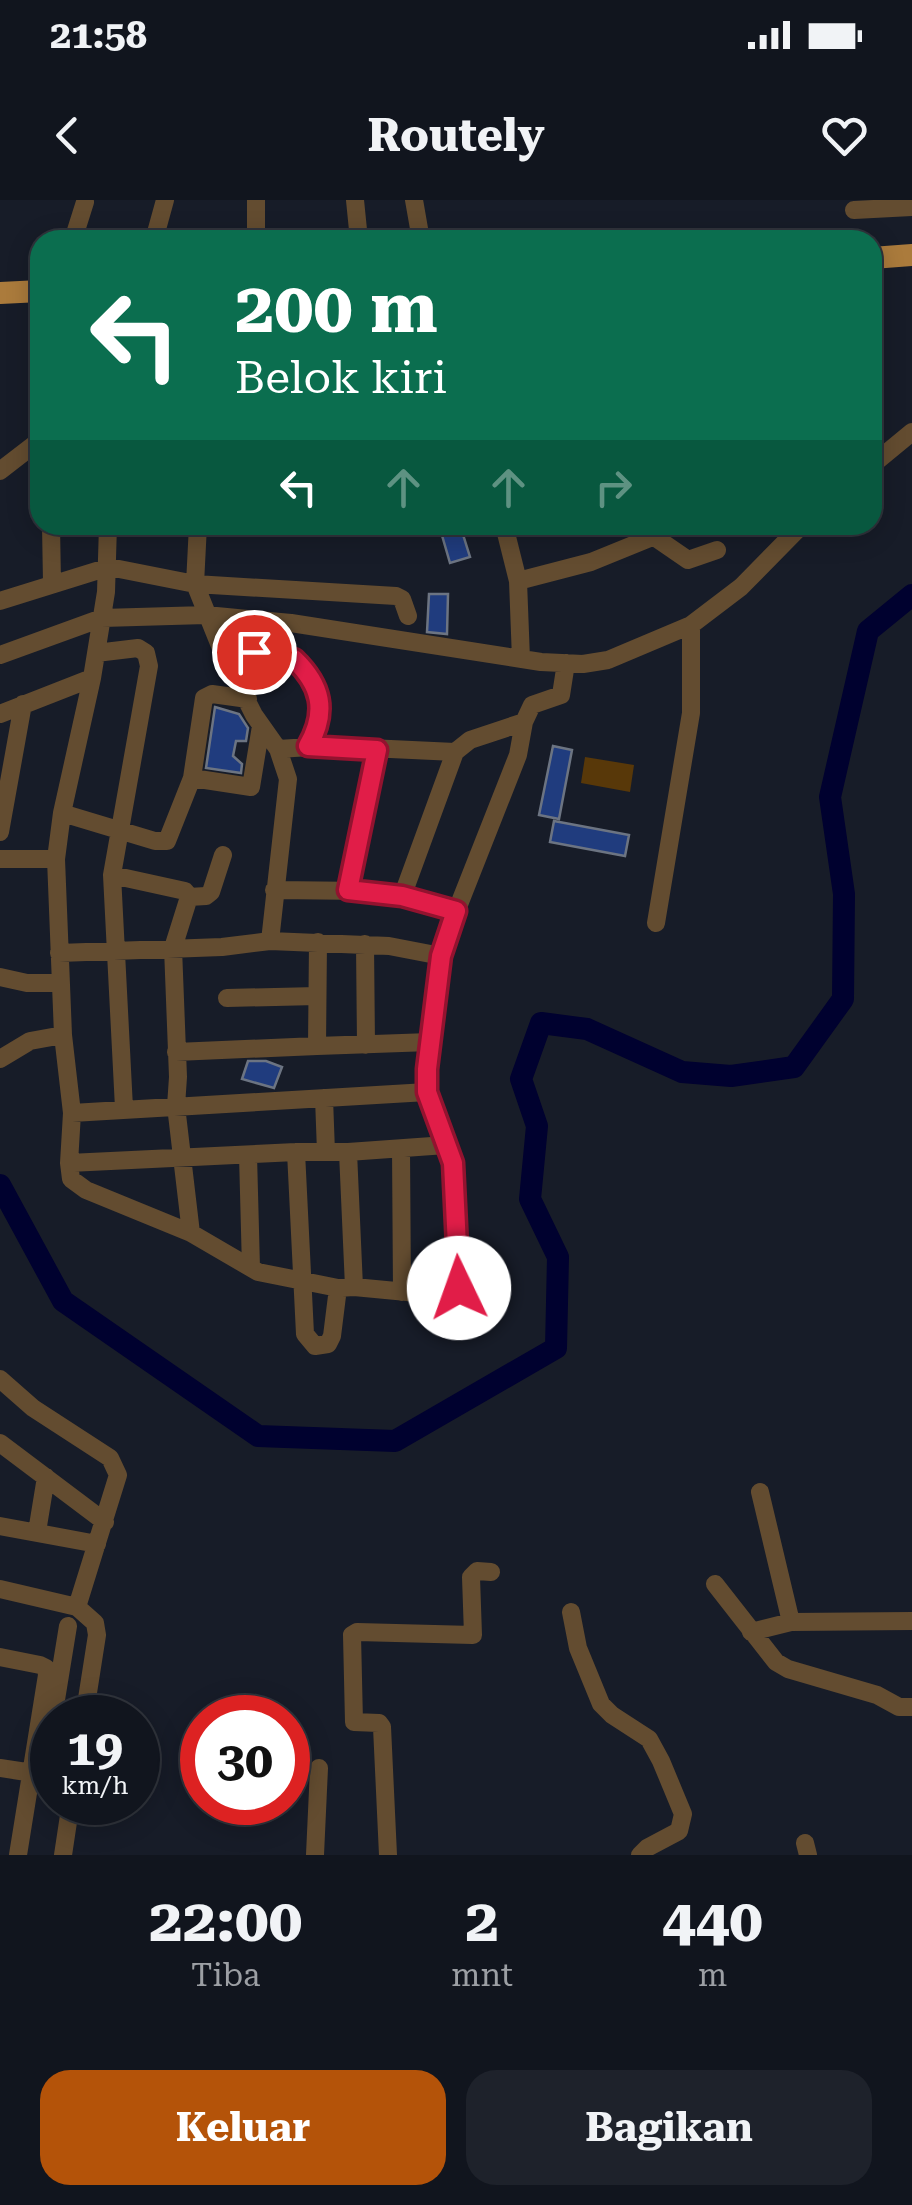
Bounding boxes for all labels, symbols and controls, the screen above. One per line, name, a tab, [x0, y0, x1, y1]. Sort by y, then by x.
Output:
text: 21:58	[50, 13, 147, 57]
icon: back	[40, 108, 95, 163]
icon: heart	[817, 108, 872, 163]
text: Routely	[367, 109, 545, 162]
text: 200 m	[235, 267, 438, 349]
icon: left	[70, 270, 200, 400]
text: Belok kiri	[235, 351, 447, 404]
icon: left	[271, 460, 326, 515]
icon: ahead	[376, 460, 431, 515]
icon: ahead	[481, 460, 536, 515]
icon: right	[586, 460, 641, 515]
pin	[212, 610, 297, 695]
icon: arrive	[227, 625, 282, 680]
position arrow	[407, 1236, 511, 1340]
speed limit sign: 30	[180, 1695, 310, 1825]
text: 19	[67, 1719, 123, 1777]
text: km/h	[62, 1771, 128, 1800]
text: 22:00	[149, 1885, 302, 1956]
text: 2	[465, 1885, 499, 1956]
text: 440	[662, 1885, 763, 1956]
text: Tiba	[191, 1956, 260, 1994]
text: mnt	[451, 1956, 513, 1994]
text: m	[698, 1956, 727, 1994]
button: Keluar	[40, 2070, 446, 2185]
button: Bagikan	[466, 2070, 872, 2185]

